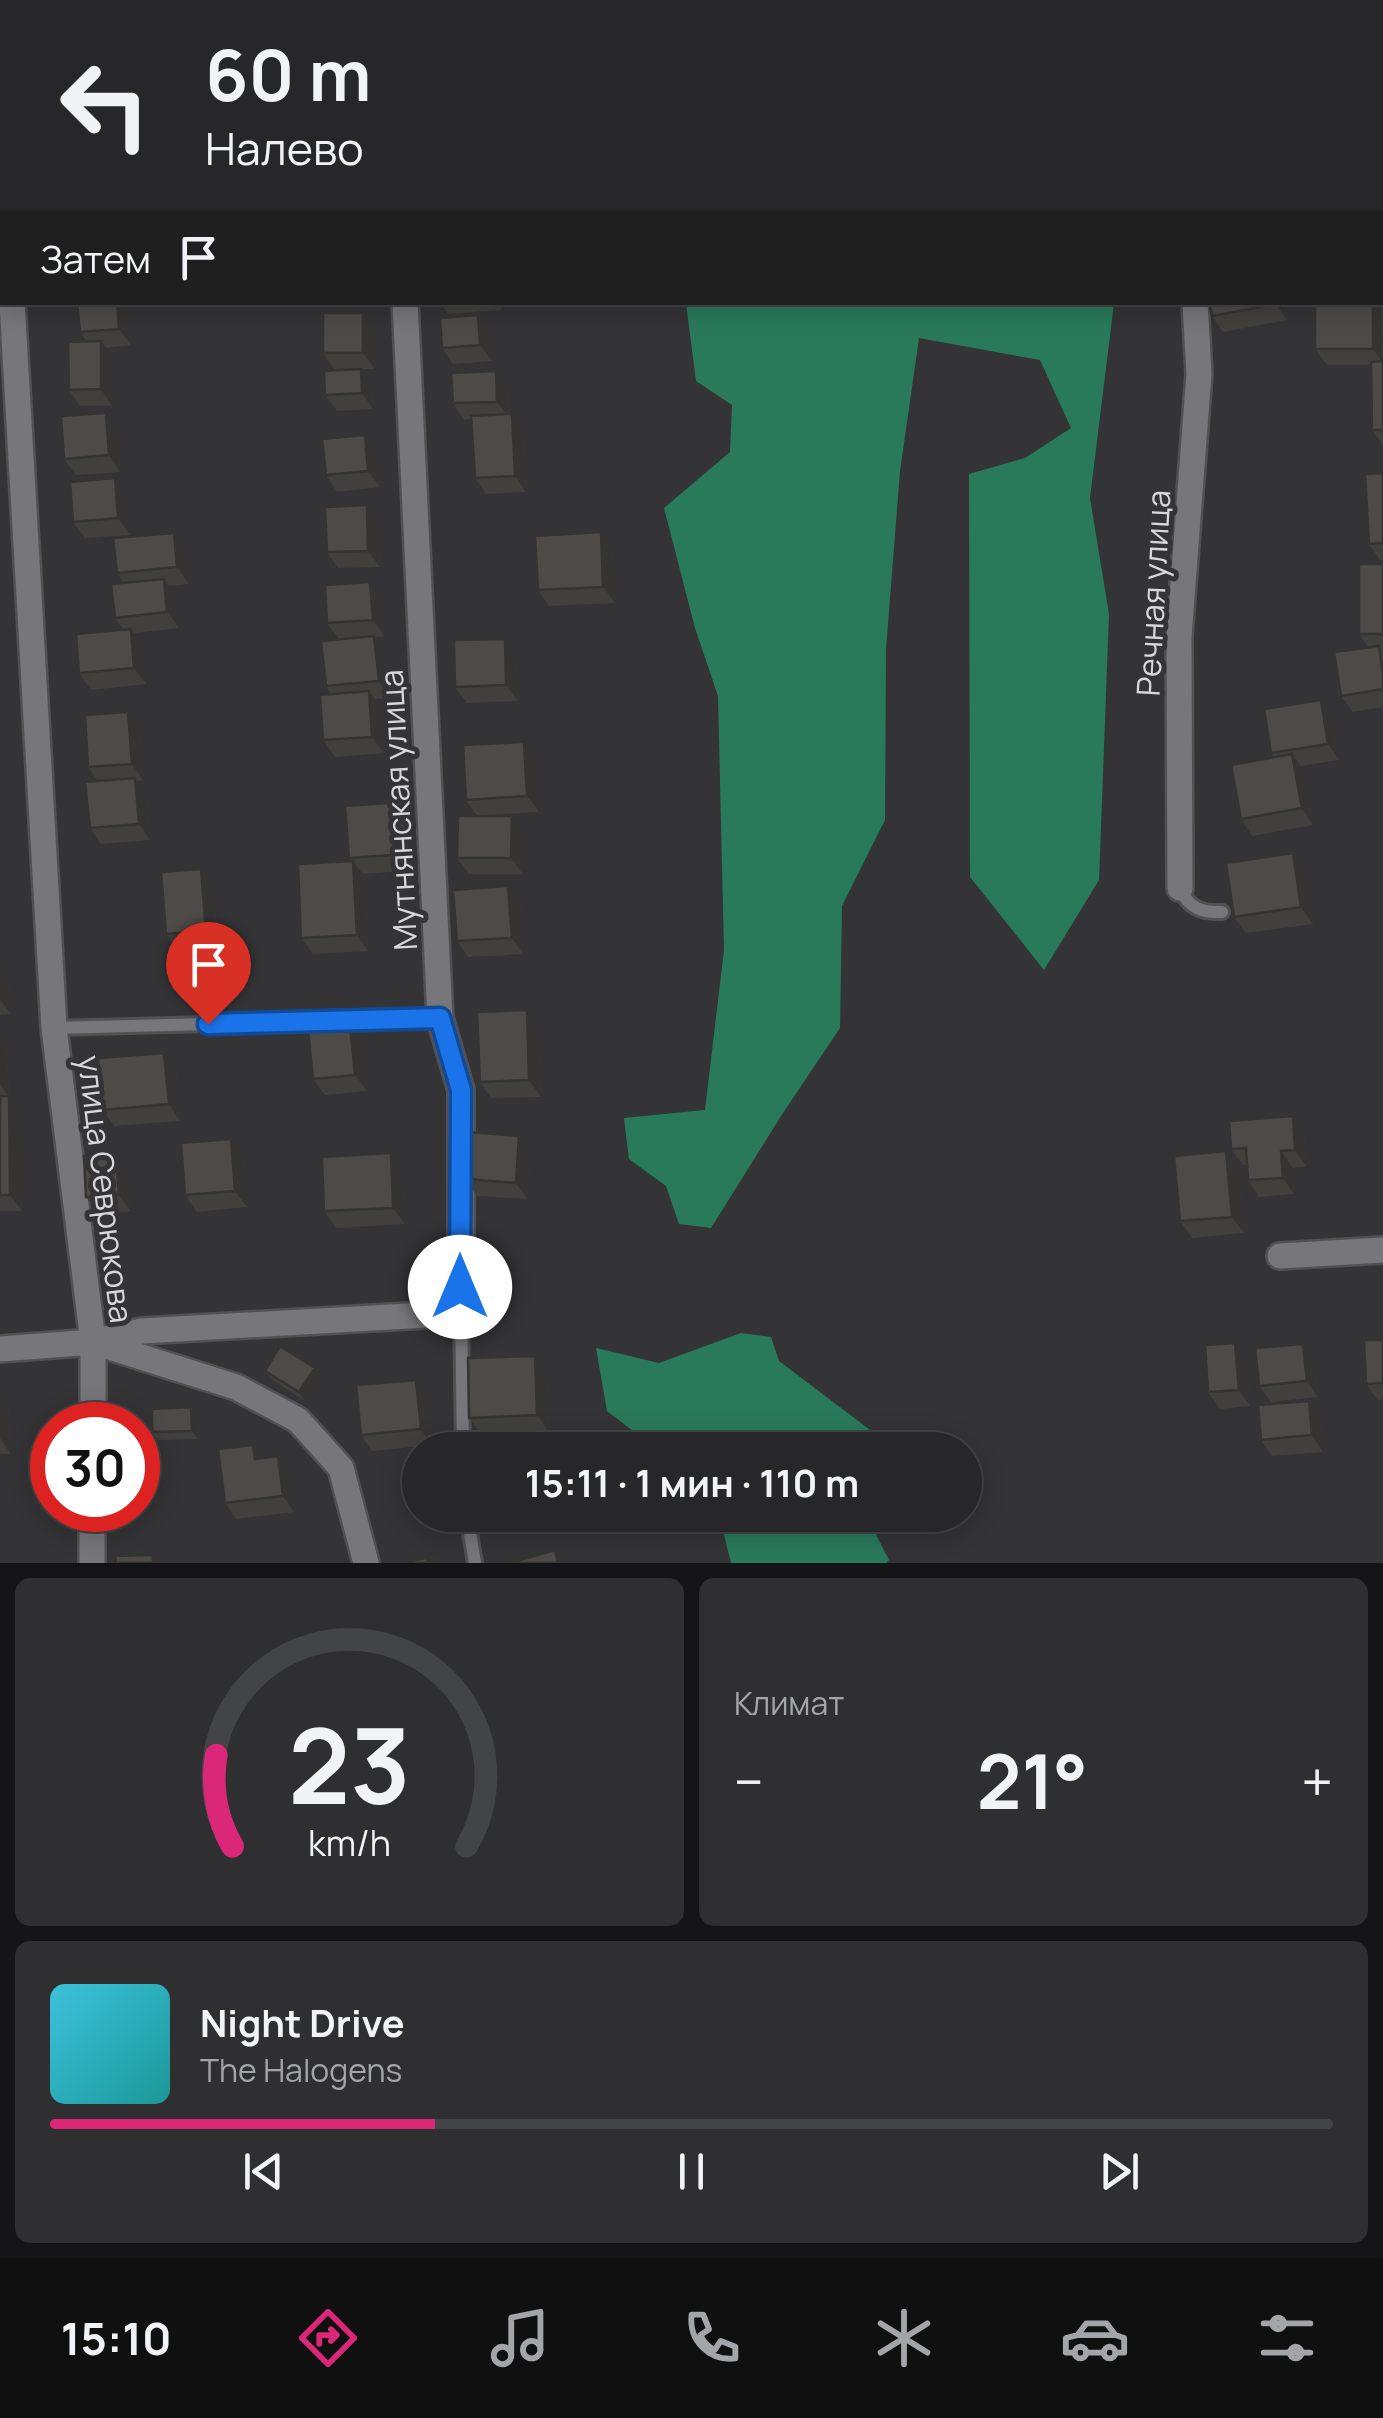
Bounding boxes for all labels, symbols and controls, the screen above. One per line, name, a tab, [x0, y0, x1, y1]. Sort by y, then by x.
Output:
text: 60 m	[205, 26, 372, 122]
icon: left	[40, 40, 170, 170]
text: Налево	[205, 117, 364, 179]
icon: arrive	[171, 230, 226, 285]
text: Затем	[40, 232, 151, 284]
street label: Речная улица	[1126, 489, 1180, 697]
street label: Мутнянская улица	[369, 668, 427, 952]
pin	[166, 922, 251, 1025]
icon: arrive	[181, 937, 236, 992]
street label: улица Севрюкова	[68, 1053, 144, 1325]
position arrow	[408, 1235, 512, 1339]
speed limit sign: 30	[30, 1402, 160, 1532]
text: 15:11 · 1 мин · 110 m	[525, 1456, 859, 1508]
text: Климат	[734, 1681, 844, 1725]
text: 23	[288, 1693, 411, 1835]
text: 21°	[977, 1729, 1088, 1832]
text: −	[734, 1743, 764, 1819]
text: +	[1301, 1743, 1333, 1819]
text: km/h	[308, 1818, 391, 1867]
text: Night Drive	[200, 1996, 405, 2048]
text: The Halogens	[200, 2048, 402, 2092]
icon: previous	[236, 2144, 291, 2199]
icon: pause	[664, 2144, 719, 2199]
icon: next	[1092, 2144, 1147, 2199]
icon: directions	[293, 2303, 363, 2373]
icon: music	[485, 2303, 555, 2373]
icon: phone	[677, 2303, 747, 2373]
icon: climate	[869, 2303, 939, 2373]
icon: car	[1060, 2303, 1130, 2373]
icon: filters	[1252, 2303, 1322, 2373]
text: 15:10	[61, 2307, 172, 2369]

